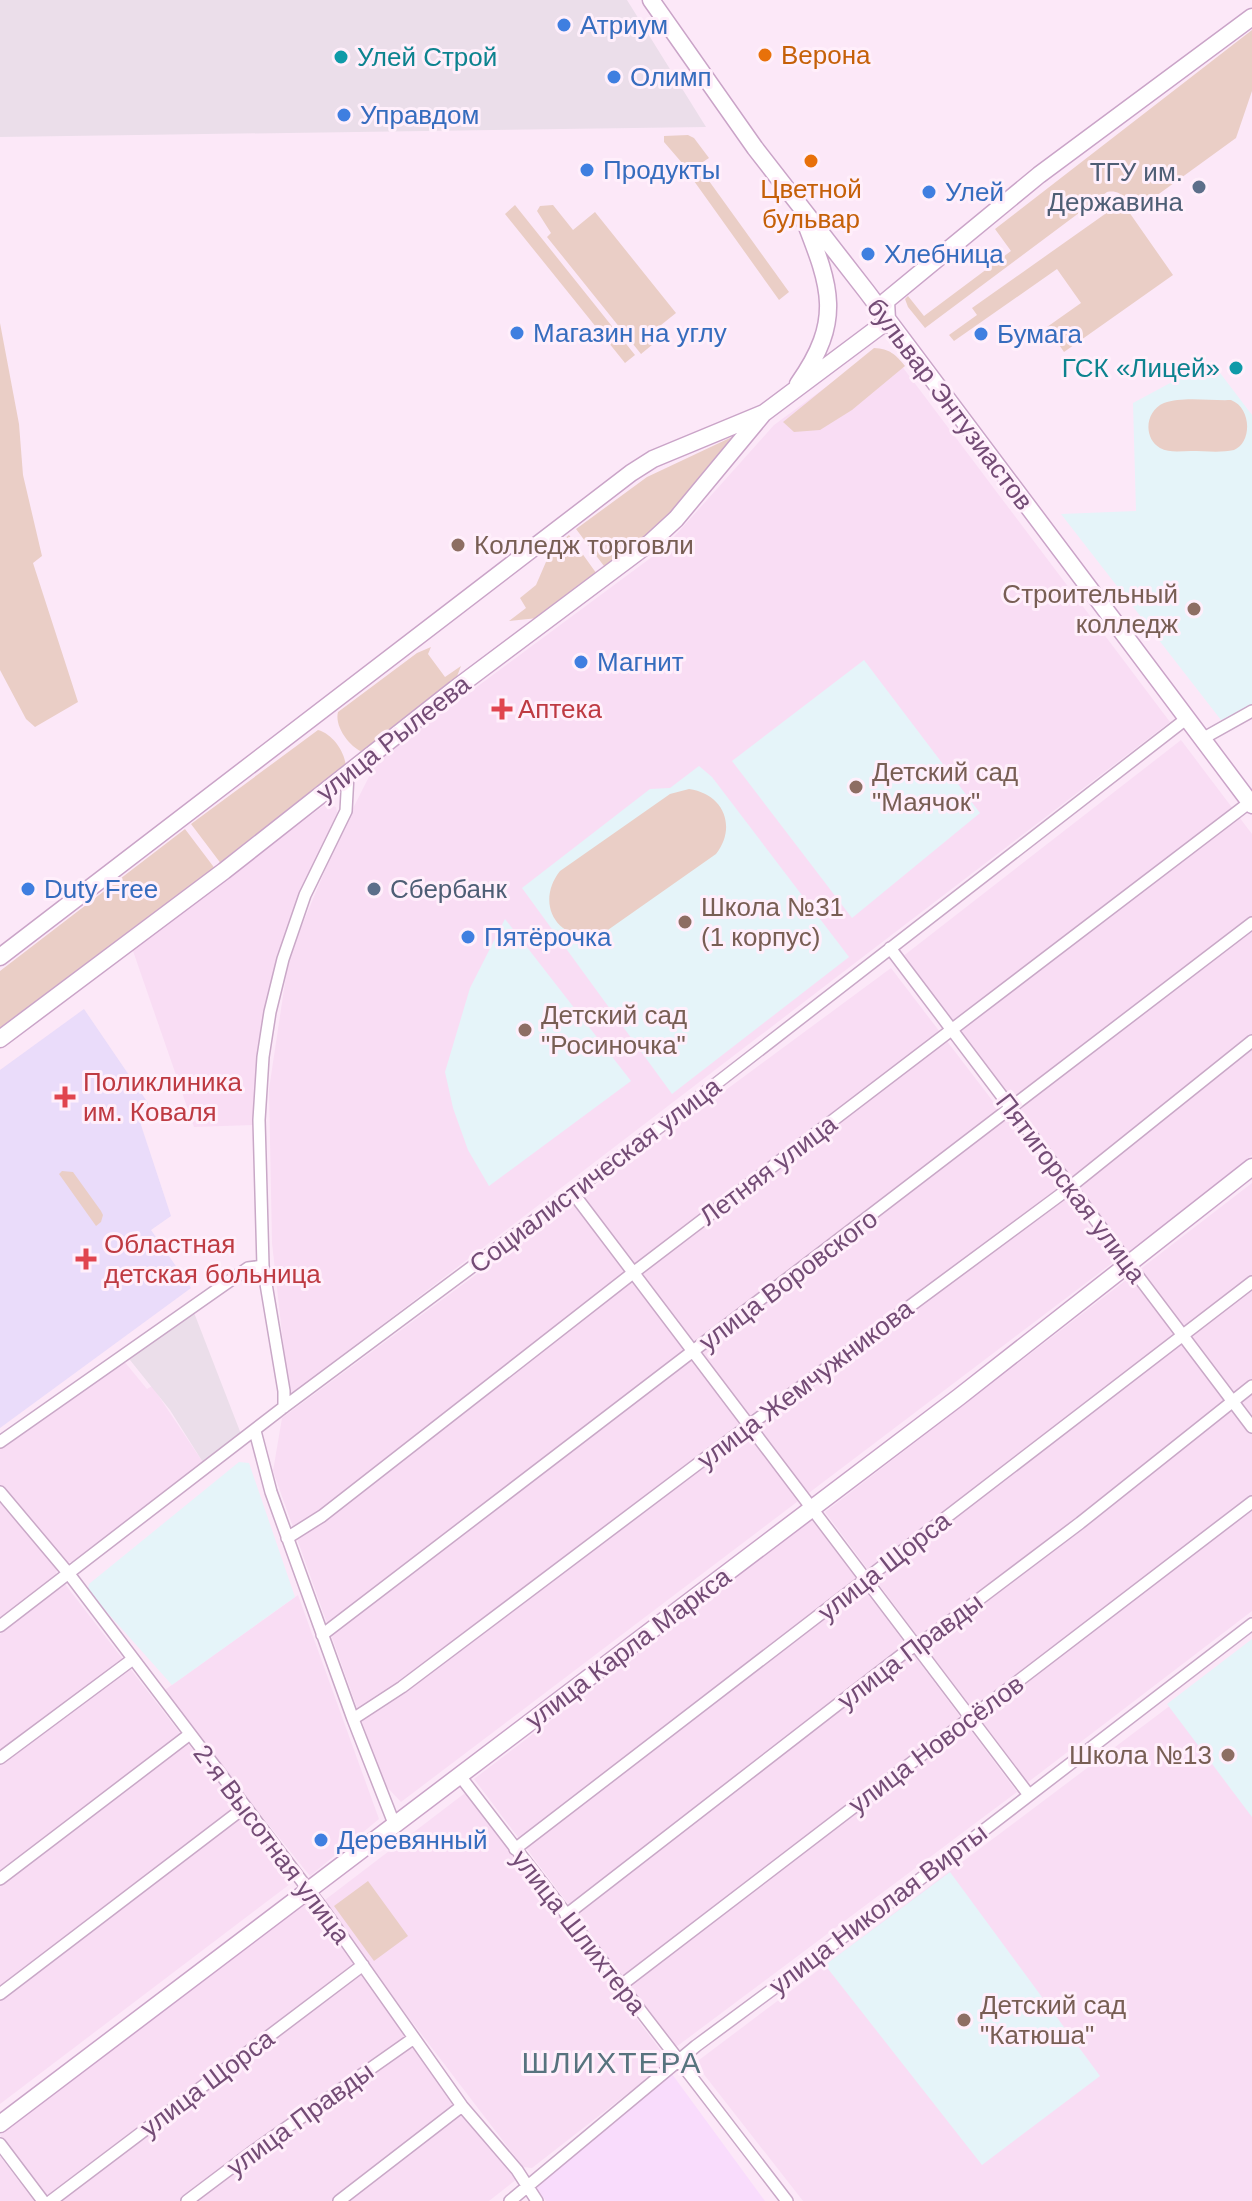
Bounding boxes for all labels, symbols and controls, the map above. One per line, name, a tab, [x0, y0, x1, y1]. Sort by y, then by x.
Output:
place label: Атриум	[580, 10, 668, 40]
marker: Атриум	[555, 16, 573, 34]
place label: Верона	[781, 40, 871, 70]
place label: Улей Строй	[357, 42, 497, 72]
marker: Верона	[756, 46, 774, 64]
marker: Улей Строй	[332, 48, 350, 66]
place label: Олимп	[630, 62, 712, 92]
marker: Олимп	[605, 68, 623, 86]
place label: Управдом	[360, 100, 479, 130]
marker: Управдом	[335, 106, 353, 124]
marker: Цветной бульвар	[802, 152, 820, 170]
place label: Продукты	[603, 155, 720, 185]
place label: ТГУ им. Державина	[1047, 157, 1184, 217]
marker: Продукты	[578, 161, 596, 179]
place label: Цветной бульвар	[760, 174, 862, 234]
place label: Улей	[945, 177, 1004, 207]
marker: ТГУ им. Державина	[1190, 178, 1208, 196]
marker: Улей	[920, 183, 938, 201]
place label: Хлебница	[884, 239, 1004, 269]
marker: Хлебница	[859, 245, 877, 263]
street label: бульвар Энтузиастов	[861, 292, 1039, 516]
place label: Магазин на углу	[533, 318, 727, 348]
place label: Бумага	[997, 319, 1082, 349]
marker: Магазин на углу	[508, 324, 526, 342]
marker: Бумага	[972, 325, 990, 343]
place label: ГСК «Лицей»	[1062, 353, 1220, 383]
marker: ГСК «Лицей»	[1227, 359, 1245, 377]
place label: Колледж торговли	[474, 530, 694, 560]
marker: Колледж торговли	[449, 536, 467, 554]
place label: Строительный колледж	[1002, 579, 1179, 639]
marker: Строительный колледж	[1185, 600, 1203, 618]
place label: Магнит	[597, 647, 684, 677]
marker: Магнит	[572, 653, 590, 671]
street label: улица Рылеева	[310, 668, 476, 807]
place label: Аптека	[518, 694, 602, 724]
marker: Аптека	[493, 700, 511, 718]
place label: Детский сад "Маячок"	[872, 757, 1018, 817]
marker: Детский сад "Маячок"	[847, 778, 865, 796]
place label: Duty Free	[44, 874, 158, 904]
place label: Сбербанк	[390, 874, 507, 904]
marker: Duty Free	[19, 880, 37, 898]
marker: Сбербанк	[365, 880, 383, 898]
place label: Школа №31 (1 корпус)	[701, 892, 844, 952]
marker: Школа №31 (1 корпус)	[676, 913, 694, 931]
place label: Пятёрочка	[484, 922, 612, 952]
marker: Пятёрочка	[459, 928, 477, 946]
place label: Детский сад "Росиночка"	[541, 1000, 687, 1060]
marker: Детский сад "Росиночка"	[516, 1021, 534, 1039]
place label: Поликлиника им. Коваля	[83, 1067, 242, 1127]
street label: Социалистическая улица	[464, 1070, 727, 1279]
marker: Поликлиника им. Коваля	[54, 1086, 76, 1108]
street label: Пятигорская улица	[990, 1087, 1152, 1289]
street label: Летняя улица	[694, 1108, 843, 1231]
street label: улица Воровского	[693, 1203, 883, 1357]
place label: Областная детская больница	[104, 1229, 321, 1289]
marker: Областная детская больница	[75, 1248, 97, 1270]
street label: улица Жемчужникова	[691, 1293, 919, 1475]
street label: улица Щорса	[812, 1505, 956, 1627]
street label: улица Карла Маркса	[520, 1561, 737, 1735]
street label: улица Правды	[832, 1587, 988, 1715]
street label: улица Новосёлов	[843, 1668, 1029, 1820]
street label: 2-я Высотная улица	[187, 1739, 357, 1950]
place label: Школа №13	[1069, 1740, 1212, 1770]
marker: Школа №13	[1219, 1746, 1237, 1764]
street label: улица Николая Вирты	[763, 1817, 993, 2001]
place label: Деревянный	[337, 1825, 488, 1855]
marker: Деревянный	[312, 1831, 330, 1849]
street label: улица Шлихтера	[506, 1844, 653, 2020]
place label: Детский сад "Катюша"	[980, 1990, 1126, 2050]
marker: Детский сад "Катюша"	[955, 2011, 973, 2029]
street label: улица Щорса	[134, 2023, 280, 2143]
district label: ШЛИХТЕРА	[521, 2046, 703, 2079]
street label: улица Правды	[221, 2056, 379, 2182]

